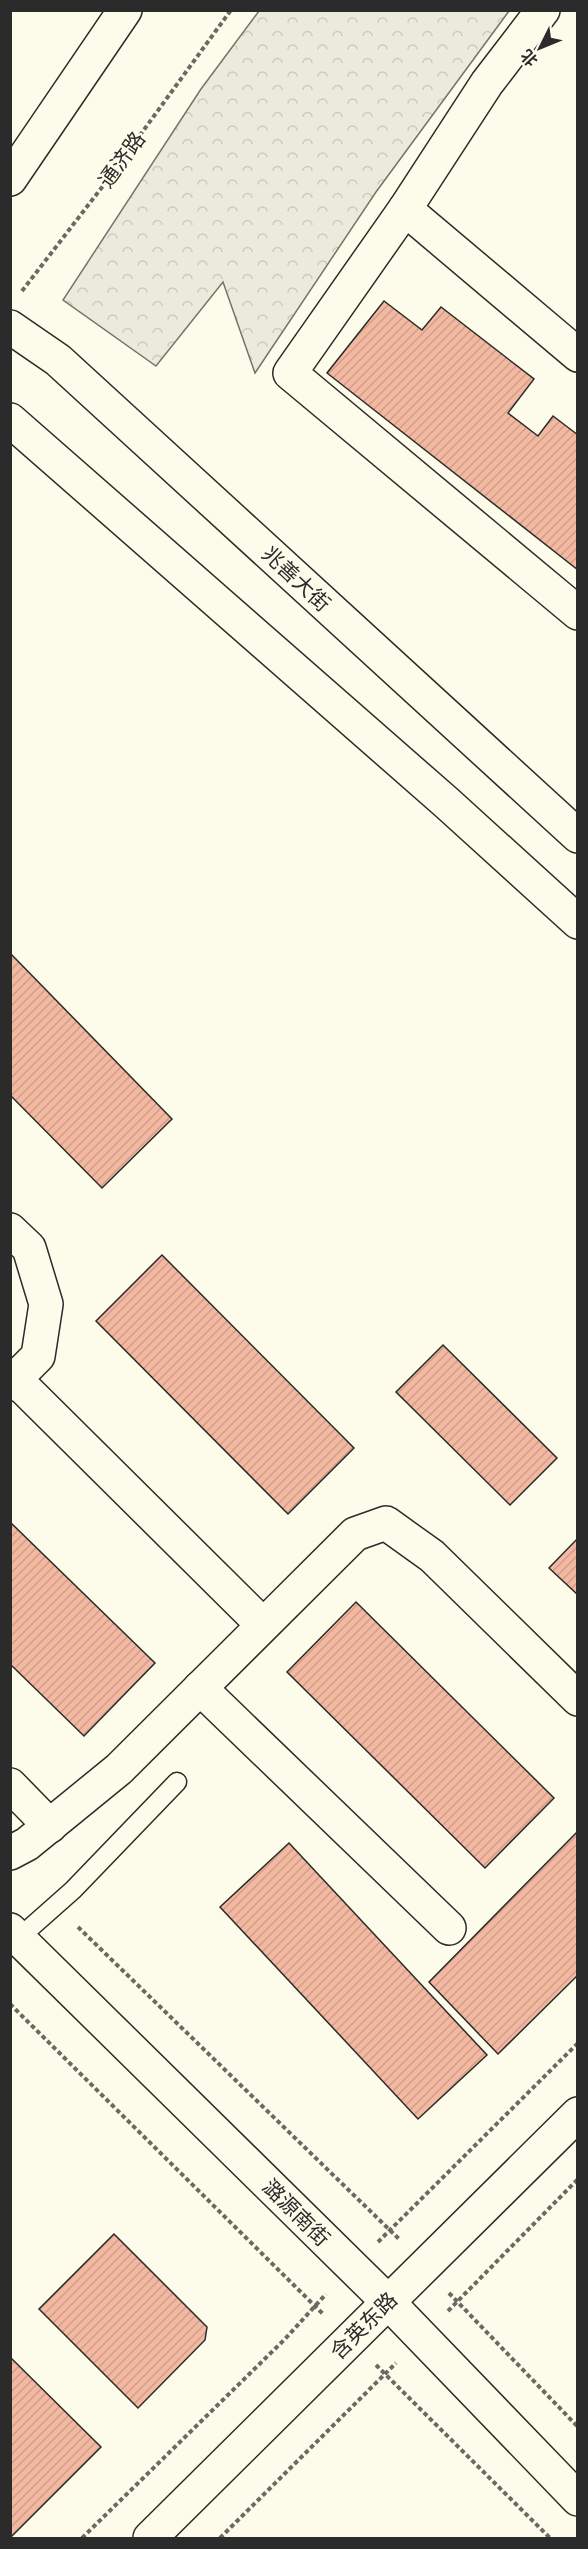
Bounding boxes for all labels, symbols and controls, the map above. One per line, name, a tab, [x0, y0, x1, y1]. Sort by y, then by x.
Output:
north arrow	[510, 18, 570, 78]
text: 北	[518, 46, 541, 70]
street label: 通济路	[95, 128, 149, 192]
street label: 兆善大街	[258, 542, 334, 616]
street label: 潞源南街	[259, 2176, 333, 2250]
street label: 含英东路	[327, 2289, 401, 2363]

